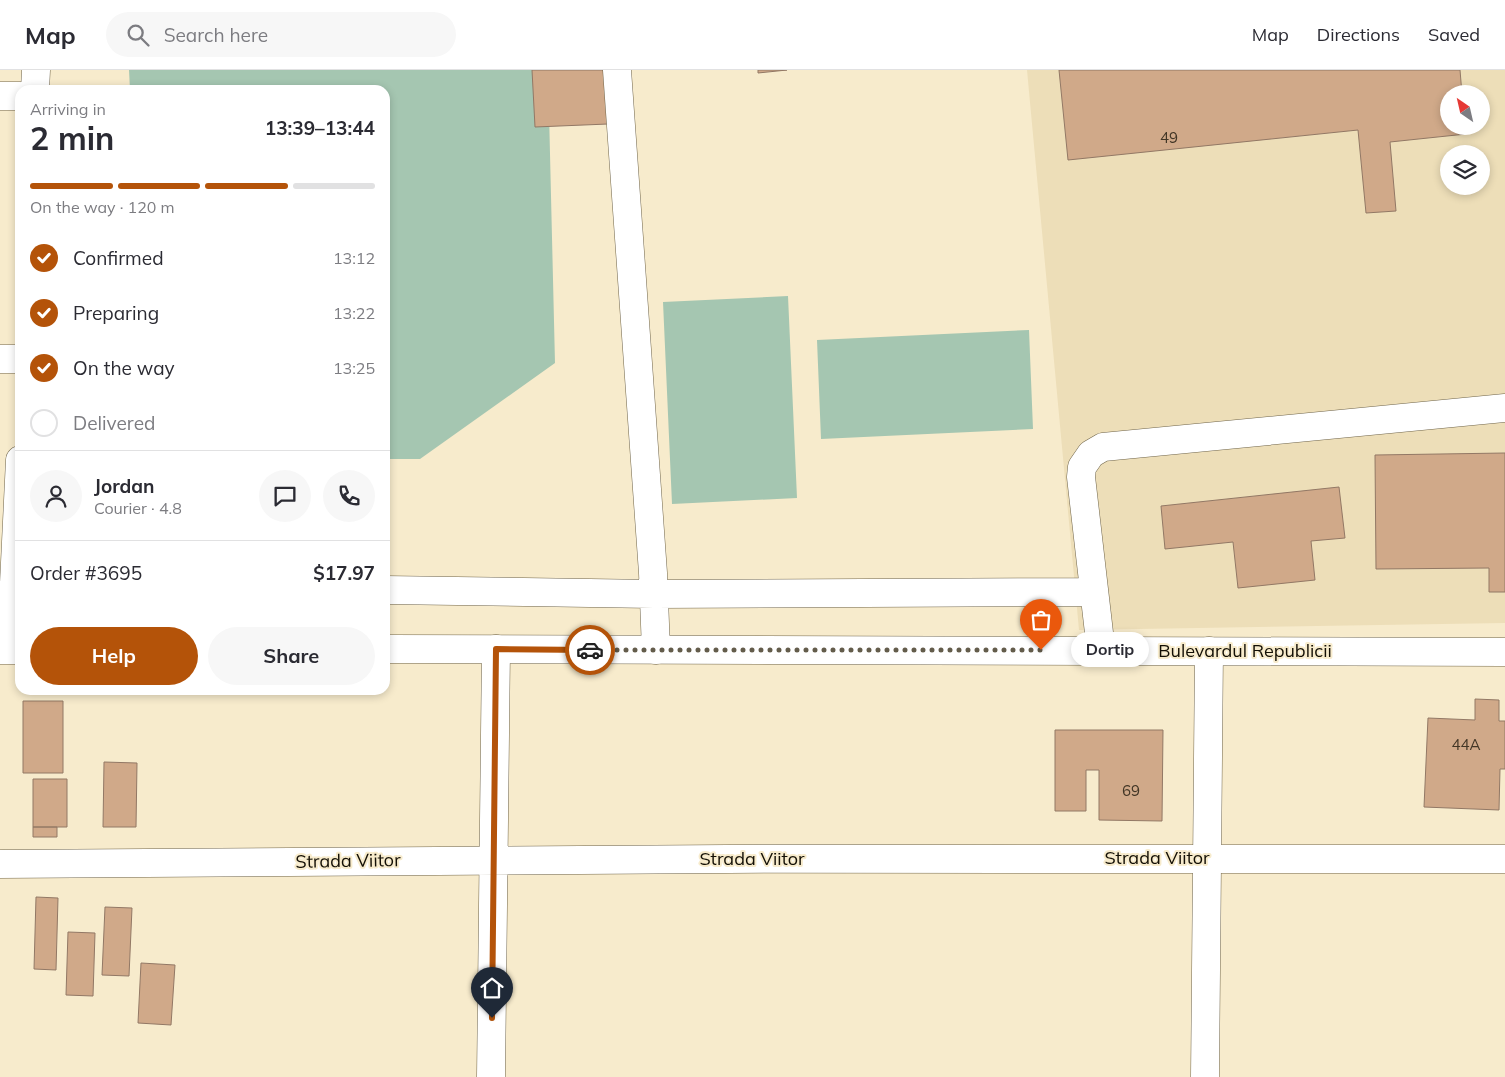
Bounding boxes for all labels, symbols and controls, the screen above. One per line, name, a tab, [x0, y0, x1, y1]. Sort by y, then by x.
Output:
search box	[106, 12, 456, 57]
text: Map	[25, 20, 76, 50]
icon: search	[124, 21, 152, 49]
text: Search here	[164, 23, 268, 47]
text: Map	[1252, 23, 1289, 46]
text: Directions	[1317, 23, 1400, 46]
text: Saved	[1428, 23, 1480, 46]
north arrow	[1440, 85, 1490, 135]
map controls	[1440, 85, 1490, 195]
text: Arriving in	[30, 99, 106, 119]
text: 13:39–13:44	[265, 116, 375, 140]
text: 2 min	[30, 118, 114, 158]
house number: 49	[1160, 128, 1178, 147]
button: layers	[1440, 145, 1490, 195]
text: On the way · 120 m	[30, 197, 175, 217]
icon: check	[30, 244, 58, 272]
text: Confirmed	[73, 246, 164, 270]
text: 13:12	[333, 248, 375, 268]
icon: check	[30, 299, 58, 327]
text: Preparing	[73, 301, 159, 325]
text: 13:22	[333, 303, 375, 323]
icon: check	[30, 354, 58, 382]
text: On the way	[73, 356, 175, 380]
text: 13:25	[333, 358, 375, 378]
text: Delivered	[73, 411, 155, 435]
button: person	[30, 470, 82, 522]
button: chat	[259, 470, 311, 522]
button: phone	[323, 470, 375, 522]
text: Jordan	[94, 474, 154, 498]
text: Courier · 4.8	[94, 498, 182, 518]
text: Order #3695	[30, 561, 142, 585]
text: $17.97	[313, 561, 375, 585]
pin	[1020, 599, 1062, 650]
icon: bag	[1027, 606, 1055, 634]
courier	[565, 625, 615, 675]
button: Help	[30, 627, 198, 685]
button: Share	[208, 627, 375, 685]
callout: Dortip	[1071, 632, 1148, 668]
icon: car	[576, 636, 604, 664]
text: Dortip	[1086, 639, 1134, 659]
street label: Bulevardul Republicii	[1158, 639, 1332, 662]
house number: 44A	[1451, 735, 1481, 754]
house number: 69	[1122, 781, 1140, 800]
street label: Strada Viitor	[1104, 846, 1210, 869]
street label: Strada Viitor	[699, 847, 805, 870]
street label: Strada Viitor	[295, 848, 401, 873]
pin	[471, 967, 513, 1018]
icon: home	[478, 974, 506, 1002]

